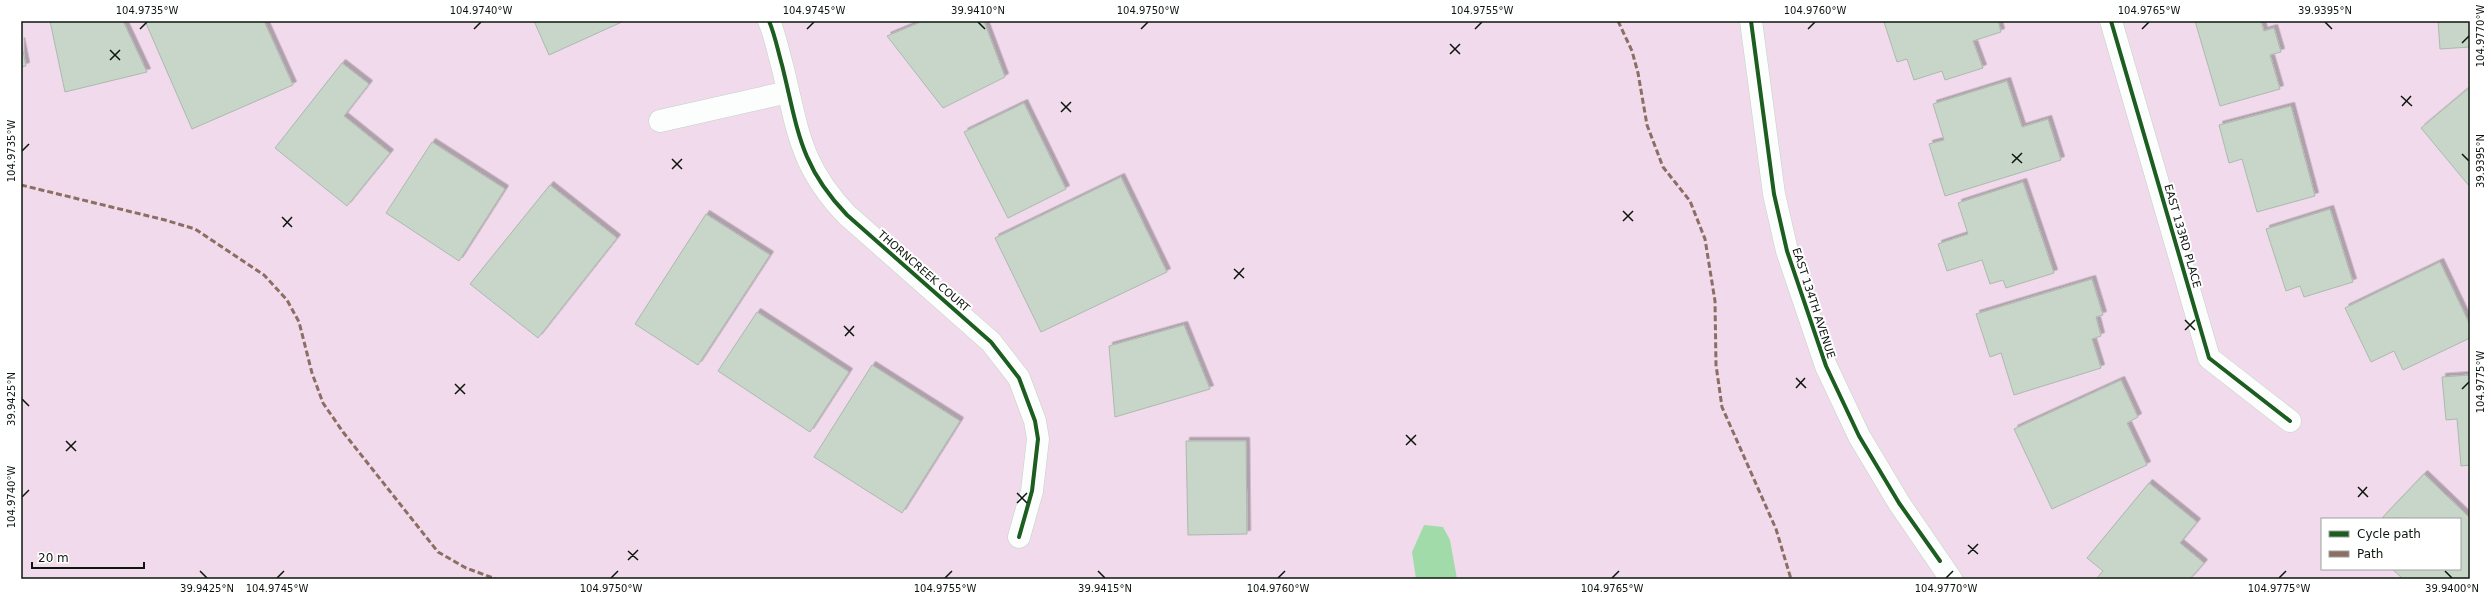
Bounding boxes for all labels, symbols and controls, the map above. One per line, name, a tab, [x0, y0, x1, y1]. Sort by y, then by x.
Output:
text: 104.9735°W	[116, 5, 178, 16]
text: 104.9740°W	[450, 5, 512, 16]
text: 104.9745°W	[783, 5, 845, 16]
text: 39.9410°N	[951, 5, 1005, 16]
text: 104.9750°W	[1117, 5, 1179, 16]
text: 104.9755°W	[1451, 5, 1513, 16]
text: 104.9760°W	[1784, 5, 1846, 16]
text: 104.9765°W	[2118, 5, 2180, 16]
text: 39.9395°N	[2298, 5, 2352, 16]
text: 104.9770°W	[2475, 5, 2486, 67]
text: 104.9735°W	[6, 120, 17, 182]
text: 39.9395°N	[2475, 134, 2486, 188]
street label: EAST 133RD PLACE	[2161, 183, 2204, 290]
street label: THORNCREEK COURT	[874, 227, 972, 315]
street label: EAST 134TH AVENUE	[1789, 246, 1838, 360]
text: 104.9775°W	[2475, 351, 2486, 413]
text: 39.9425°N	[6, 372, 17, 426]
text: 104.9740°W	[6, 466, 17, 528]
legend	[2321, 518, 2461, 570]
text: Cycle path	[2357, 527, 2421, 541]
scale bar	[32, 544, 144, 570]
text: Path	[2357, 547, 2383, 561]
text: 20 m	[38, 551, 69, 565]
text: 39.9425°N	[180, 583, 234, 594]
text: 104.9745°W	[246, 583, 308, 594]
text: 104.9750°W	[580, 583, 642, 594]
text: 104.9755°W	[914, 583, 976, 594]
text: 39.9415°N	[1078, 583, 1132, 594]
text: 104.9760°W	[1247, 583, 1309, 594]
text: 104.9765°W	[1581, 583, 1643, 594]
text: 104.9770°W	[1915, 583, 1977, 594]
text: 104.9775°W	[2248, 583, 2310, 594]
text: 39.9400°N	[2425, 583, 2479, 594]

